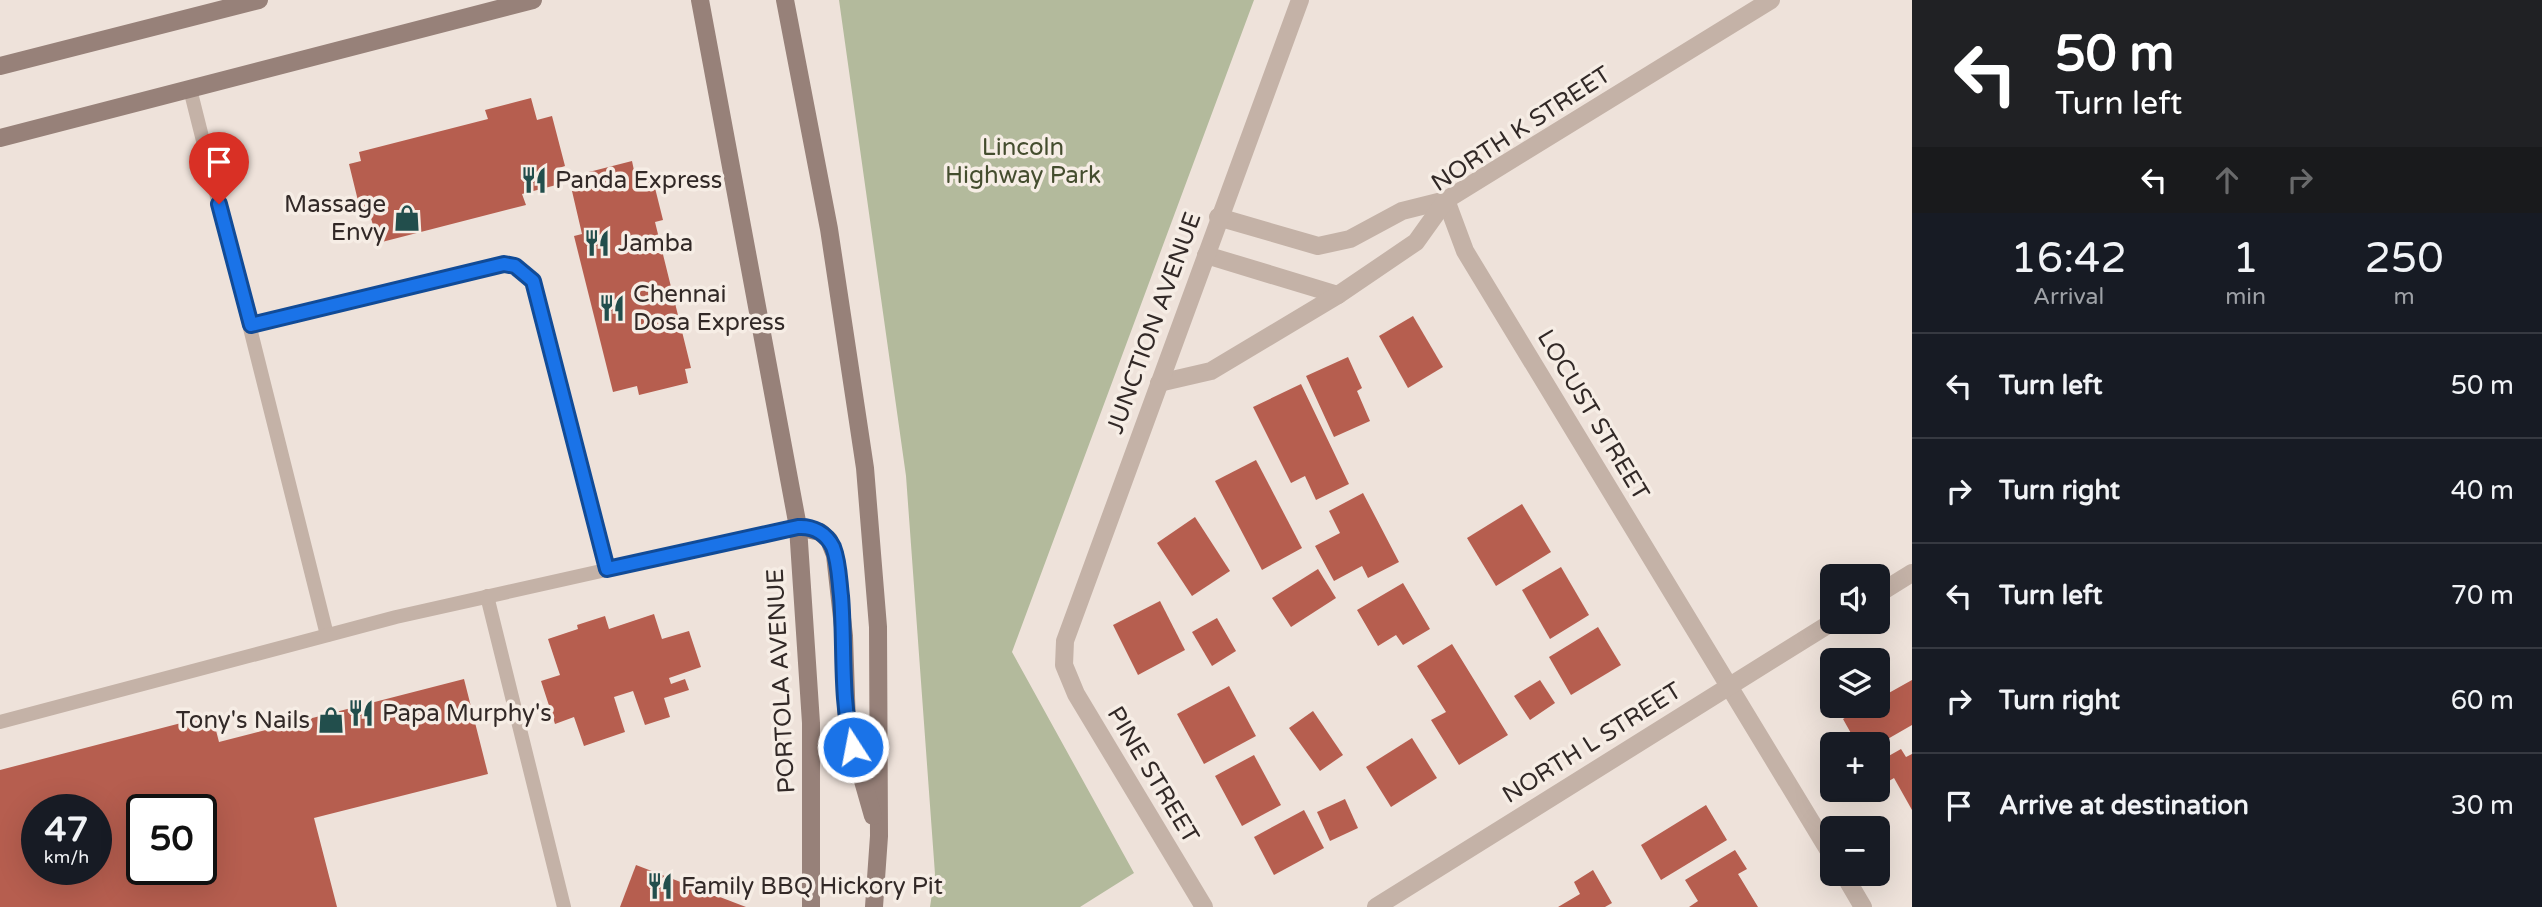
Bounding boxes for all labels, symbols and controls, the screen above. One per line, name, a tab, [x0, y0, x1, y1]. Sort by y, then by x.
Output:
text: 50 m	[2055, 25, 2174, 84]
icon: left	[1940, 28, 2031, 119]
street label: NORTH K STREET	[1426, 60, 1616, 198]
text: Turn left	[2055, 85, 2182, 123]
pin	[189, 132, 249, 204]
park label: Lincoln Highway Park	[945, 133, 1101, 190]
icon: arrive	[200, 143, 238, 181]
icon: left	[2135, 161, 2173, 199]
icon: ahead	[2208, 161, 2246, 199]
icon: right	[2281, 161, 2319, 199]
restaurant icon: Panda Express	[519, 165, 549, 195]
place label: Panda Express	[555, 166, 722, 195]
place label: Massage Envy	[284, 190, 386, 247]
shop icon: Massage Envy	[392, 203, 422, 233]
street label: JUNCTION AVENUE	[1100, 208, 1208, 438]
restaurant icon: Jamba	[582, 228, 612, 258]
place label: Jamba	[618, 229, 693, 258]
text: 16:42	[2010, 233, 2127, 284]
text: 1	[2232, 233, 2259, 284]
text: 250	[2364, 233, 2444, 284]
place label: Chennai Dosa Express	[633, 280, 785, 337]
text: Arrival	[2033, 283, 2104, 311]
text: min	[2225, 283, 2266, 311]
text: m	[2393, 283, 2415, 311]
restaurant icon: Chennai Dosa Express	[597, 293, 627, 323]
street label: LOCUST STREET	[1531, 324, 1656, 506]
icon: left	[1940, 367, 1978, 405]
text: Turn left	[1999, 370, 2102, 401]
text: 50 m	[2451, 370, 2514, 401]
icon: right	[1940, 472, 1978, 510]
text: Turn right	[1999, 475, 2120, 506]
text: 40 m	[2451, 475, 2514, 506]
map controls	[1820, 564, 1890, 886]
button: sound	[1820, 564, 1890, 634]
street label: PORTOLA AVENUE	[761, 568, 801, 794]
icon: left	[1940, 577, 1978, 615]
text: Turn left	[1999, 580, 2102, 611]
text: 70 m	[2451, 580, 2514, 611]
button: layers	[1820, 648, 1890, 718]
street label: NORTH L STREET	[1497, 676, 1687, 810]
icon: right	[1940, 682, 1978, 720]
text: Turn right	[1999, 685, 2120, 716]
text: 60 m	[2451, 685, 2514, 716]
restaurant icon: Papa Murphy's	[346, 698, 376, 728]
place label: Papa Murphy's	[382, 699, 552, 728]
street label: PINE STREET	[1101, 701, 1205, 849]
shop icon: Tony's Nails	[316, 705, 346, 735]
place label: Tony's Nails	[176, 706, 310, 735]
position arrow	[816, 710, 890, 784]
button: +	[1820, 732, 1890, 802]
icon: arrive	[1940, 787, 1978, 825]
text: Arrive at destination	[1999, 790, 2249, 821]
text: 30 m	[2451, 790, 2514, 821]
speed limit sign: 50	[126, 794, 217, 885]
text: 47	[45, 809, 88, 851]
button: −	[1820, 816, 1890, 886]
text: km/h	[44, 846, 89, 868]
restaurant icon: Family BBQ Hickory Pit	[645, 871, 675, 901]
place label: Family BBQ Hickory Pit	[681, 872, 943, 901]

